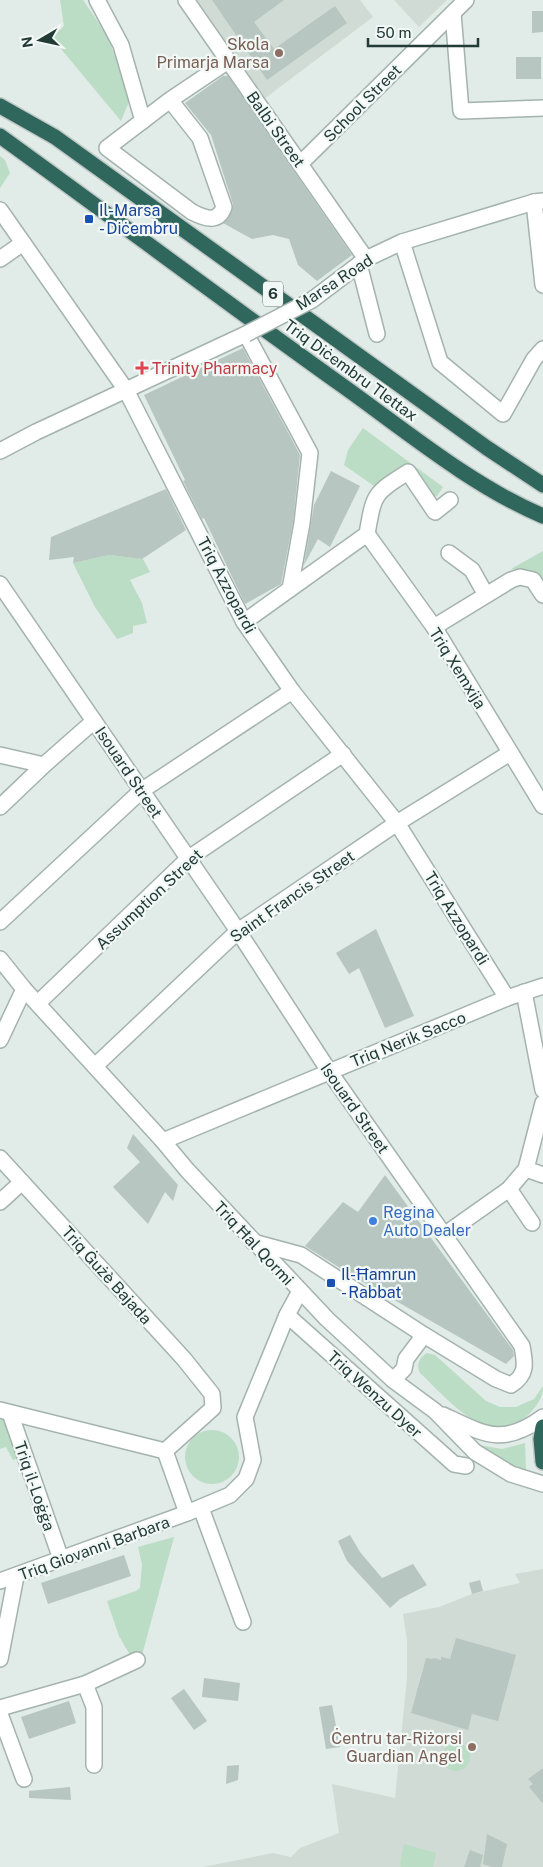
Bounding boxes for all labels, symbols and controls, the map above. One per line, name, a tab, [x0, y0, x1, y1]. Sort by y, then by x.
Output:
north arrow	[15, 15, 65, 65]
scale bar	[368, 15, 478, 47]
text: 50 m	[376, 24, 411, 41]
text: N	[18, 35, 36, 49]
place label: Skola Primarja Marsa	[157, 35, 269, 72]
marker: Skola Primarja Marsa	[273, 47, 285, 59]
street label: School Street	[320, 61, 405, 146]
street label: Balbi Street	[242, 88, 309, 171]
place label: Il-Marsa - Diċembru	[99, 201, 178, 238]
marker: Il-Marsa - Diċembru	[83, 213, 95, 225]
street label: Marsa Road	[292, 251, 376, 314]
road number: 6	[263, 282, 283, 306]
street label: Triq Diċembru Tlettax	[280, 316, 421, 425]
place label: Trinity Pharmacy	[152, 359, 278, 378]
marker: Trinity Pharmacy	[136, 362, 148, 374]
street label: Triq Azzopardi	[193, 534, 260, 637]
street label: Triq Xemxija	[425, 624, 490, 712]
street label: Isouard Street	[91, 723, 166, 822]
street label: Assumption Street	[92, 845, 207, 954]
street label: Saint Francis Street	[226, 846, 358, 946]
street label: Triq Azzopardi	[420, 868, 493, 968]
street label: Triq Nerik Sacco	[348, 1008, 469, 1071]
street label: Isouard Street	[316, 1059, 393, 1157]
street label: Triq Ħal Qormi	[210, 1197, 297, 1289]
place label: Regina Auto Dealer	[383, 1203, 471, 1240]
marker: Regina Auto Dealer	[367, 1215, 379, 1227]
street label: Triq Ġużè Bajada	[58, 1222, 156, 1328]
place label: Il-Ħamrun - Rabbat	[341, 1265, 416, 1302]
marker: Il-Ħamrun - Rabbat	[325, 1277, 337, 1289]
street label: Triq Wenzu Dyer	[323, 1347, 426, 1442]
street label: Triq il-Loġġa	[10, 1439, 59, 1533]
street label: Triq Giovanni Barbara	[16, 1512, 172, 1585]
place label: Ċentru tar-Riżorsi Guardian Angel	[331, 1728, 462, 1766]
marker: Ċentru tar-Riżorsi Guardian Angel	[466, 1741, 478, 1753]

